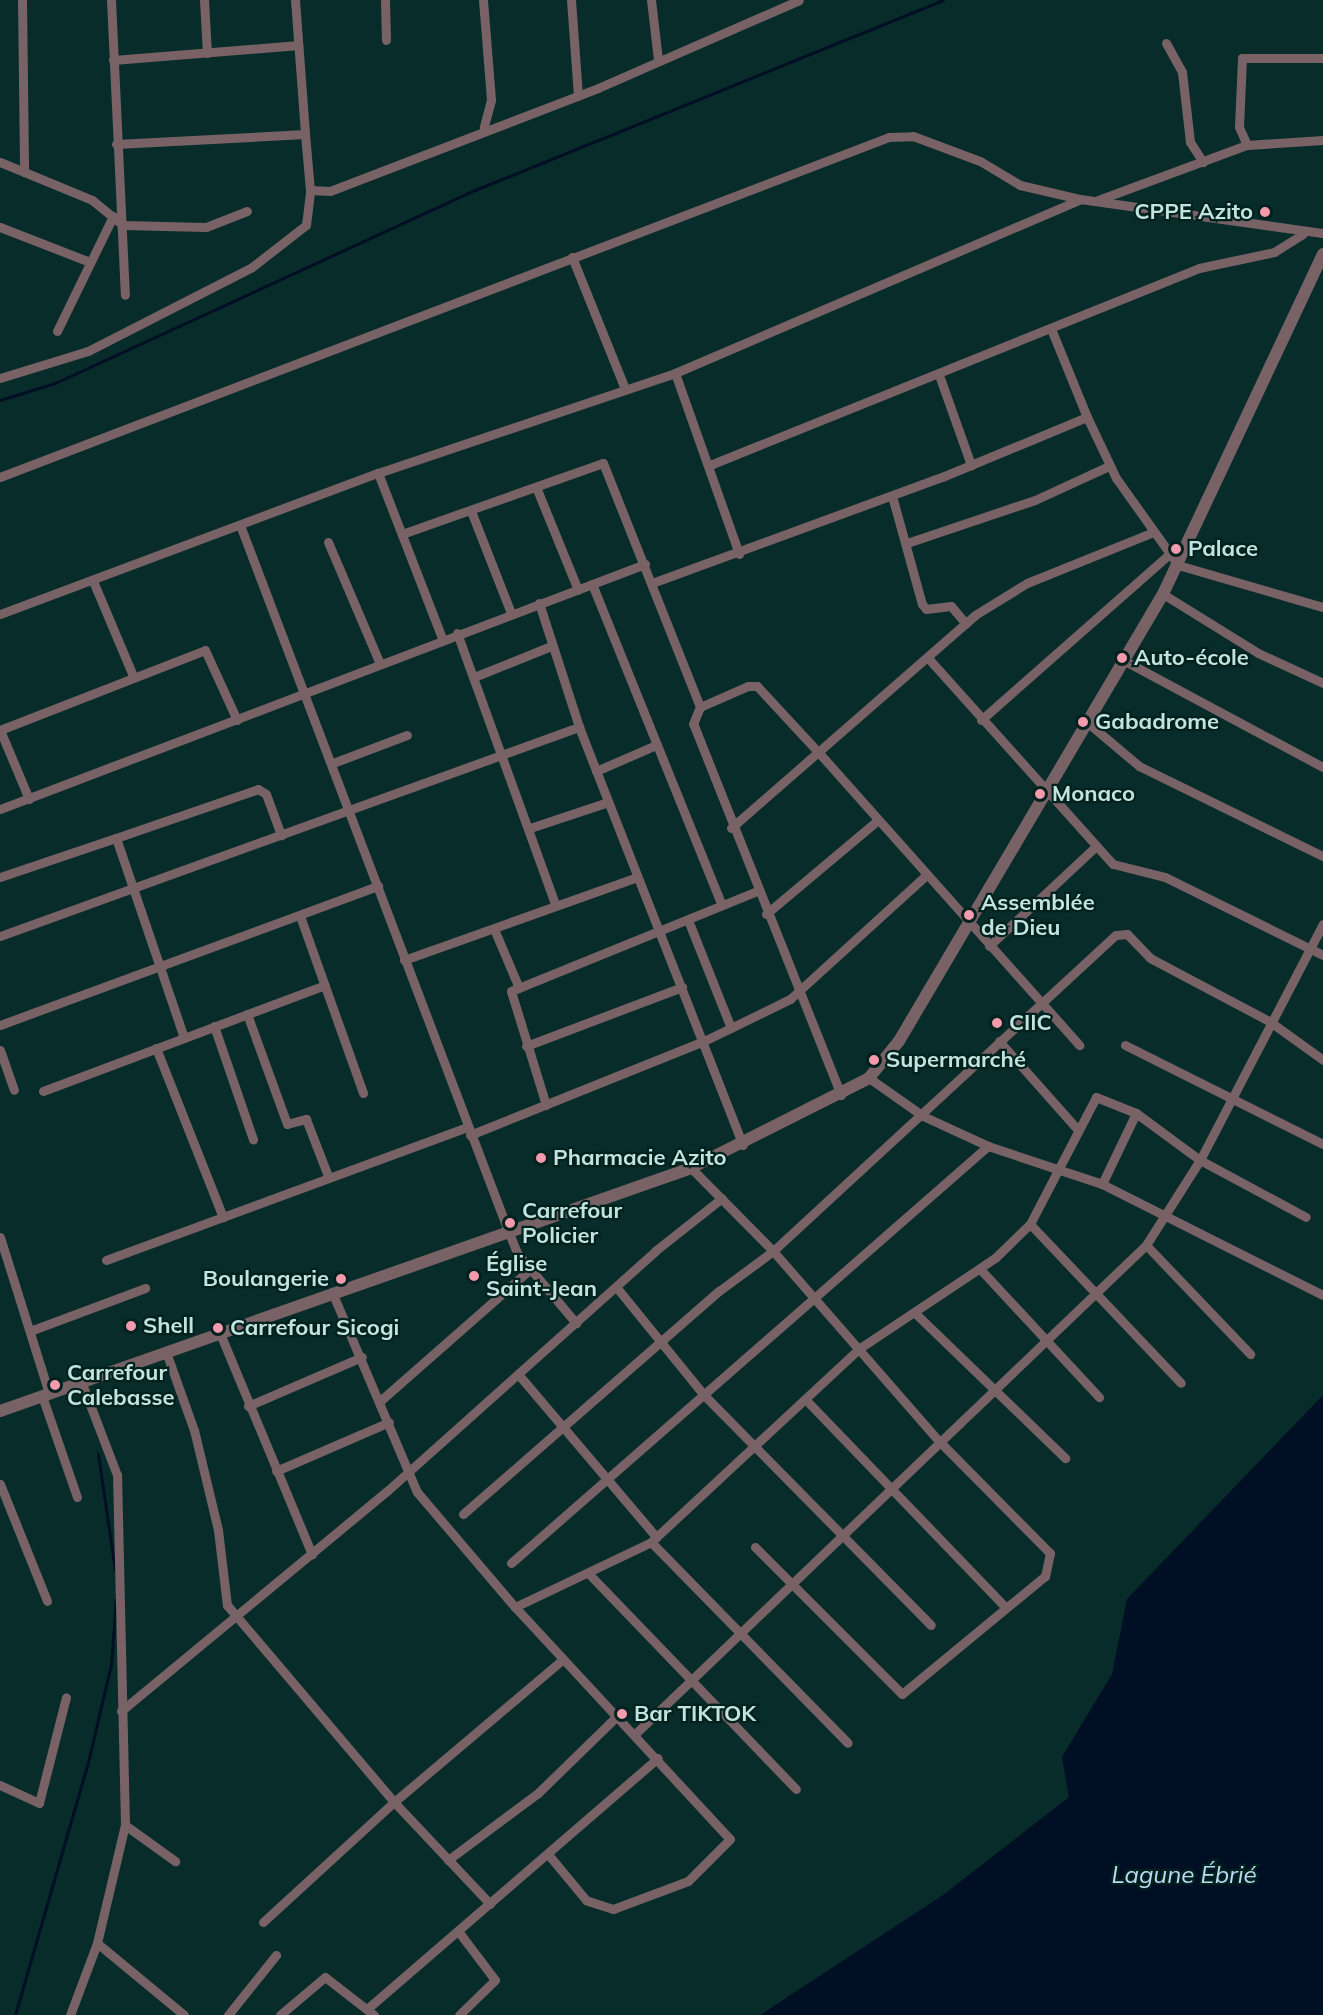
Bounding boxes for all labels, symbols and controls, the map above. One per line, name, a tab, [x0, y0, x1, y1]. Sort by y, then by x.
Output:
place label: CPPE Azito	[1134, 199, 1253, 225]
marker: CPPE Azito	[1258, 205, 1272, 219]
place label: Palace	[1188, 536, 1258, 562]
marker: Palace	[1169, 542, 1183, 556]
place label: Auto-école	[1134, 645, 1249, 671]
marker: Auto-école	[1115, 651, 1129, 665]
place label: Gabadrome	[1095, 709, 1219, 735]
marker: Gabadrome	[1076, 715, 1090, 729]
place label: Monaco	[1052, 781, 1135, 807]
marker: Monaco	[1033, 787, 1047, 801]
place label: Assemblée de Dieu	[981, 889, 1095, 940]
marker: Assemblée de Dieu	[962, 908, 976, 922]
place label: CIIC	[1009, 1010, 1052, 1036]
marker: CIIC	[990, 1016, 1004, 1030]
place label: Supermarché	[886, 1047, 1026, 1073]
marker: Supermarché	[867, 1053, 881, 1067]
place label: Pharmacie Azito	[553, 1145, 727, 1171]
marker: Pharmacie Azito	[534, 1151, 548, 1165]
place label: Carrefour Policier	[522, 1197, 622, 1248]
marker: Carrefour Policier	[503, 1216, 517, 1230]
place label: Église Saint-Jean	[486, 1250, 597, 1302]
place label: Boulangerie	[203, 1266, 329, 1292]
marker: Église Saint-Jean	[467, 1269, 481, 1283]
marker: Boulangerie	[334, 1272, 348, 1286]
place label: Shell	[143, 1313, 194, 1339]
place label: Carrefour Sicogi	[230, 1315, 399, 1341]
marker: Shell	[124, 1319, 138, 1333]
marker: Carrefour Sicogi	[211, 1321, 225, 1335]
place label: Carrefour Calebasse	[67, 1359, 174, 1410]
marker: Carrefour Calebasse	[48, 1378, 62, 1392]
place label: Bar TIKTOK	[634, 1701, 756, 1727]
marker: Bar TIKTOK	[615, 1707, 629, 1721]
water label: Lagune Ébrié	[1111, 1861, 1257, 1889]

